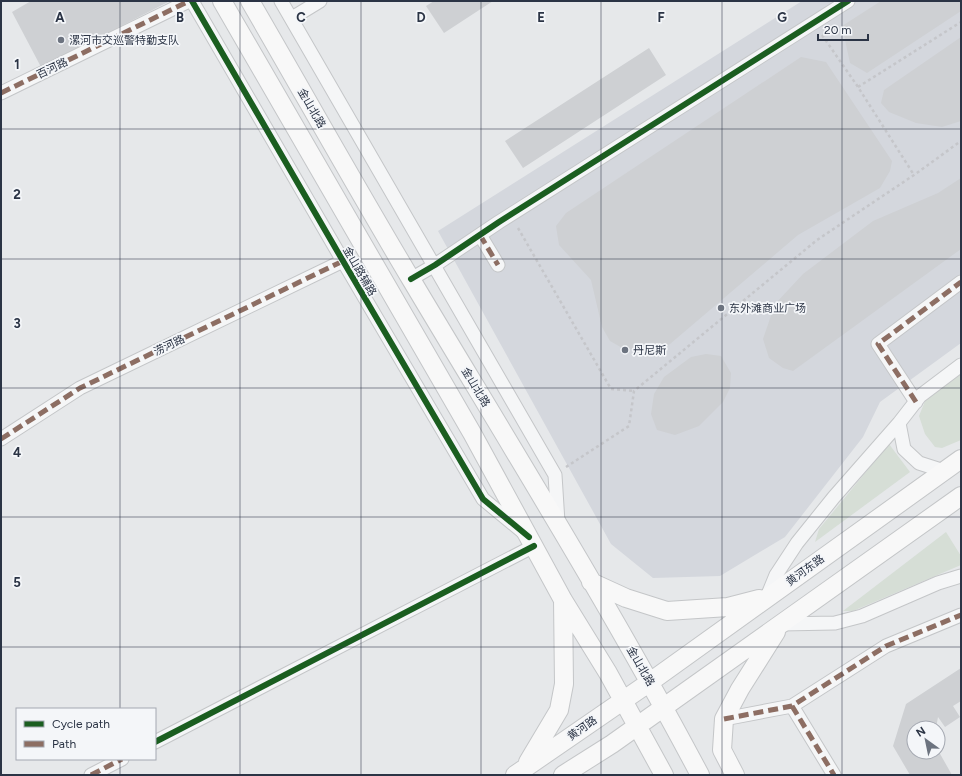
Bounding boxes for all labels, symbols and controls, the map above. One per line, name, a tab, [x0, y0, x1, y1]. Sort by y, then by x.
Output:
text: A	[55, 10, 65, 25]
text: B	[176, 10, 184, 25]
text: C	[296, 10, 306, 25]
text: D	[416, 10, 426, 25]
text: E	[537, 10, 545, 25]
text: F	[657, 10, 665, 25]
text: G	[777, 10, 787, 25]
scale bar	[818, 16, 868, 42]
text: 20 m	[824, 23, 852, 37]
place label: 漯河市交巡警特勤支队	[69, 34, 179, 47]
marker: 漯河市交巡警特勤支队	[56, 35, 66, 45]
street label: 百河路	[35, 55, 70, 82]
text: 1	[14, 57, 20, 72]
street label: 金山北路	[295, 86, 328, 131]
text: 2	[13, 187, 21, 202]
street label: 金山路辅路	[340, 244, 379, 298]
place label: 东外滩商业广场	[729, 302, 806, 315]
marker: 东外滩商业广场	[716, 303, 726, 313]
text: 3	[13, 316, 21, 331]
street label: 涝河路	[152, 332, 187, 359]
place label: 丹尼斯	[633, 344, 666, 357]
marker: 丹尼斯	[620, 345, 630, 355]
street label: 金山北路	[459, 365, 492, 409]
text: 4	[13, 445, 21, 460]
street label: 黄河东路	[784, 552, 827, 589]
text: 5	[13, 575, 21, 590]
street label: 金山北路	[624, 644, 657, 689]
legend	[16, 708, 156, 760]
street label: 黄河路	[565, 714, 600, 743]
text: Cycle path	[52, 717, 110, 731]
north arrow	[906, 720, 946, 760]
text: N	[914, 724, 928, 740]
text: Path	[52, 737, 76, 751]

